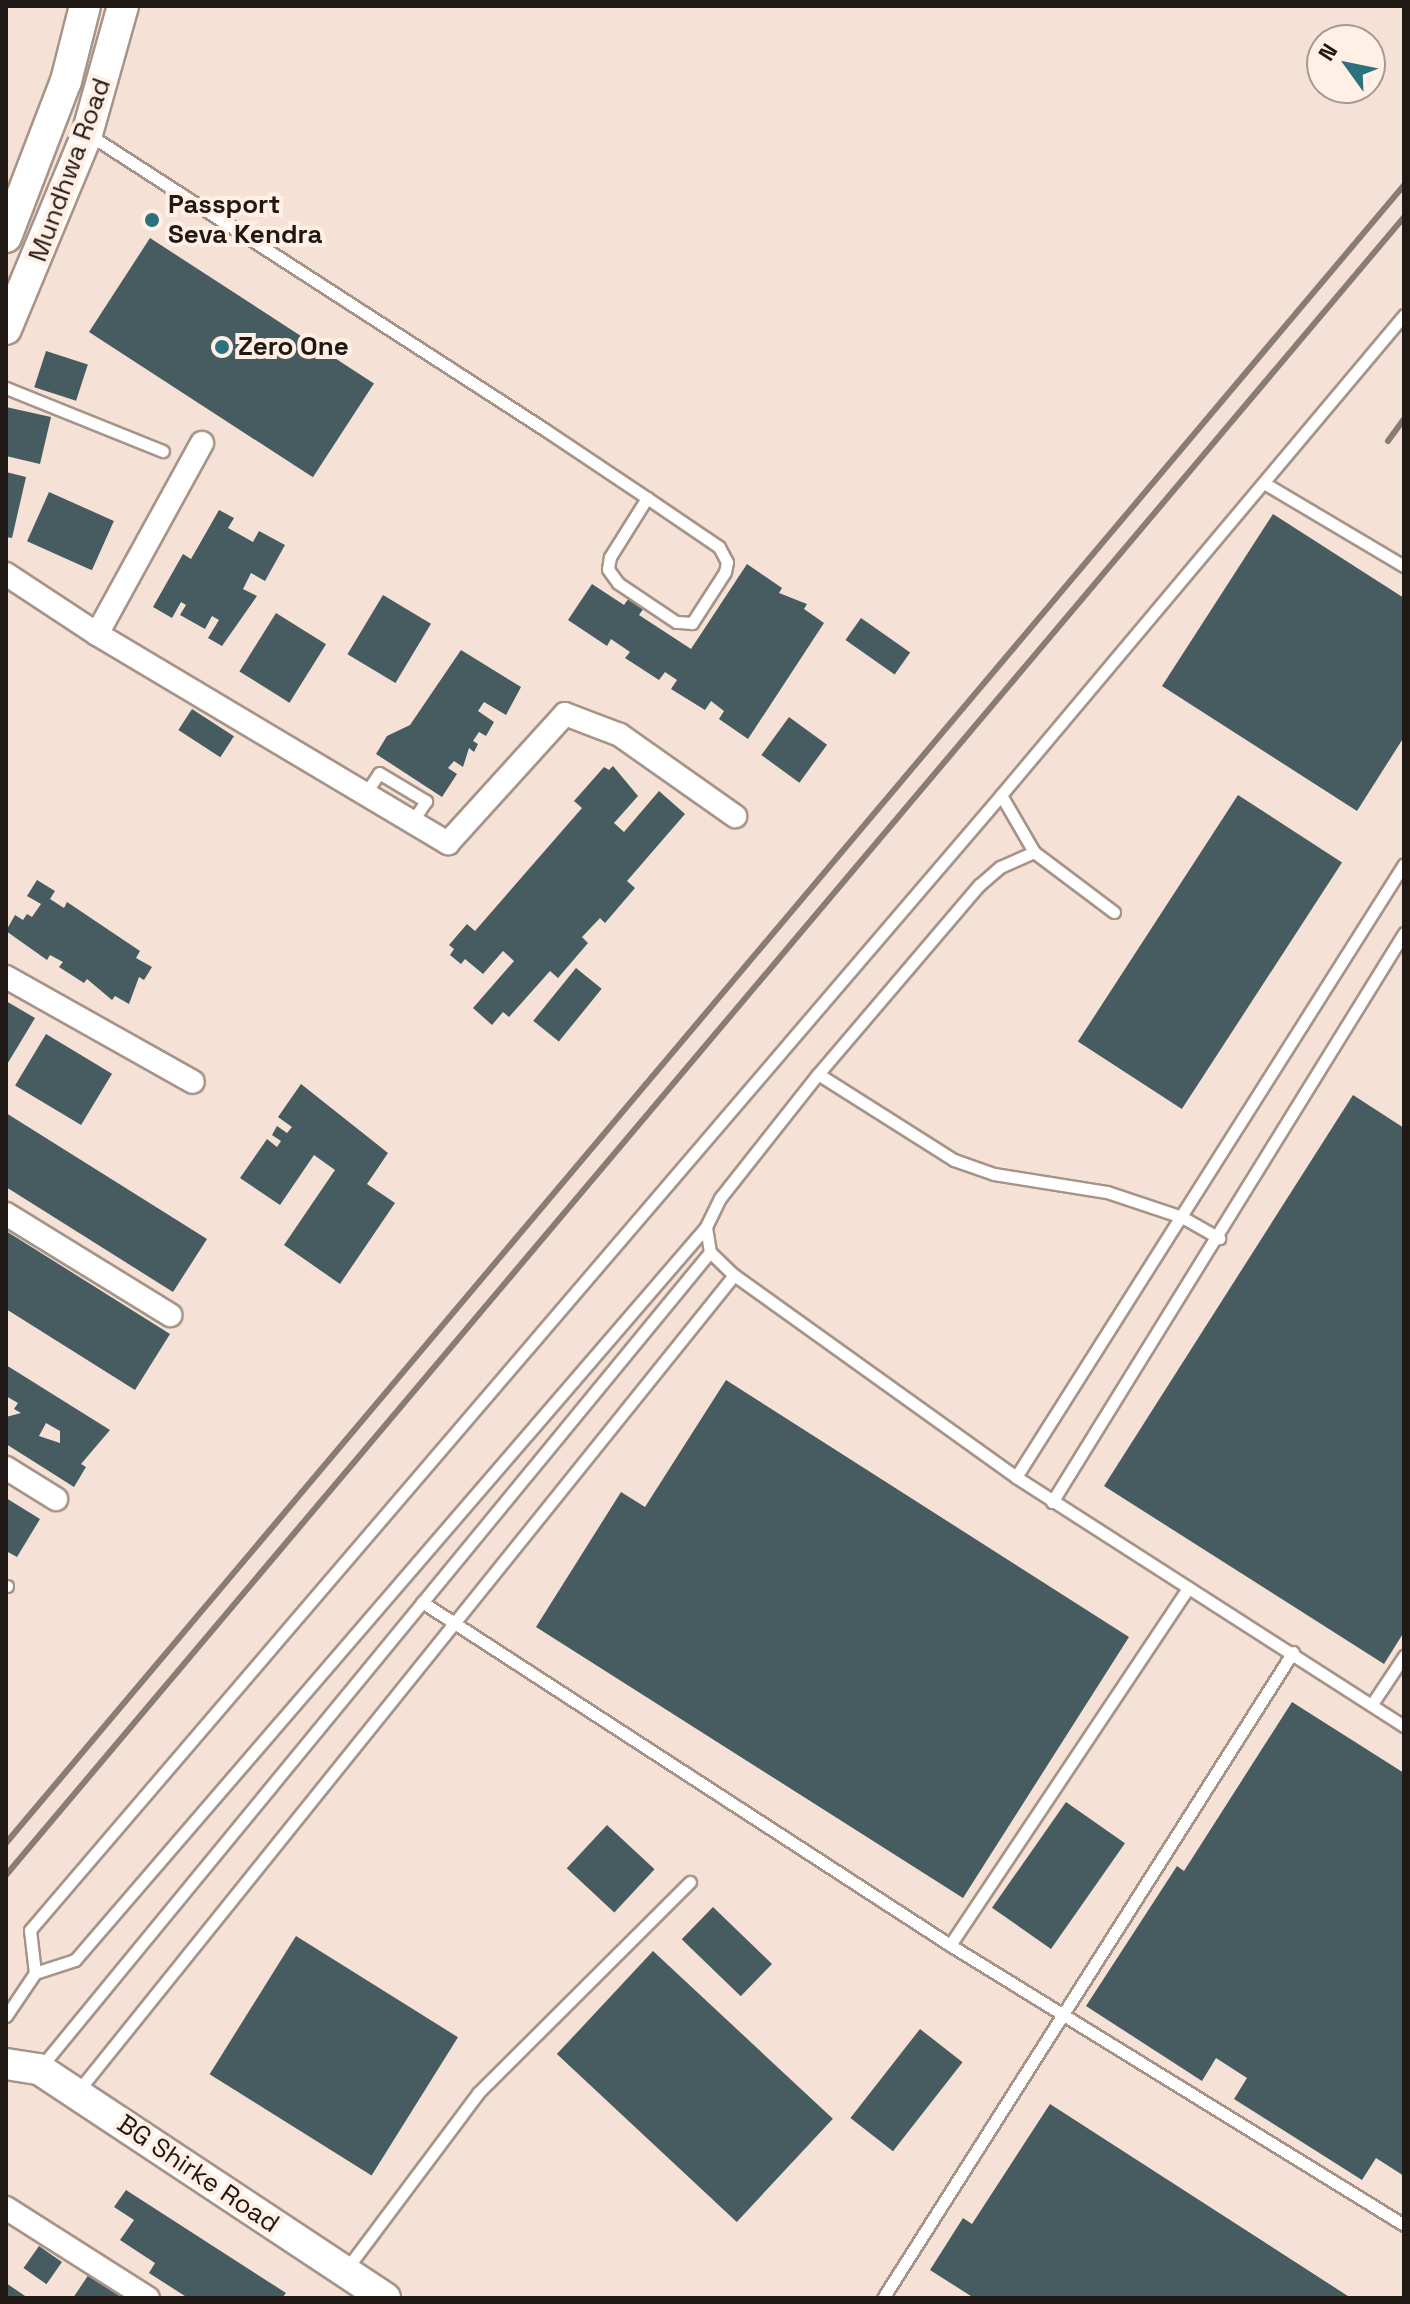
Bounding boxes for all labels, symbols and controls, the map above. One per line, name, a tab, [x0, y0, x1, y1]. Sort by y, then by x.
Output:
north arrow	[1306, 24, 1386, 104]
text: N	[1312, 38, 1343, 66]
street label: Mundhwa Road	[22, 74, 118, 266]
place label: Passport Seva Kendra	[168, 189, 322, 250]
marker: Passport Seva Kendra	[143, 211, 161, 229]
place label: Zero One	[238, 331, 349, 363]
marker: Zero One	[213, 338, 231, 356]
street label: BG Shirke Road	[111, 2108, 285, 2240]

